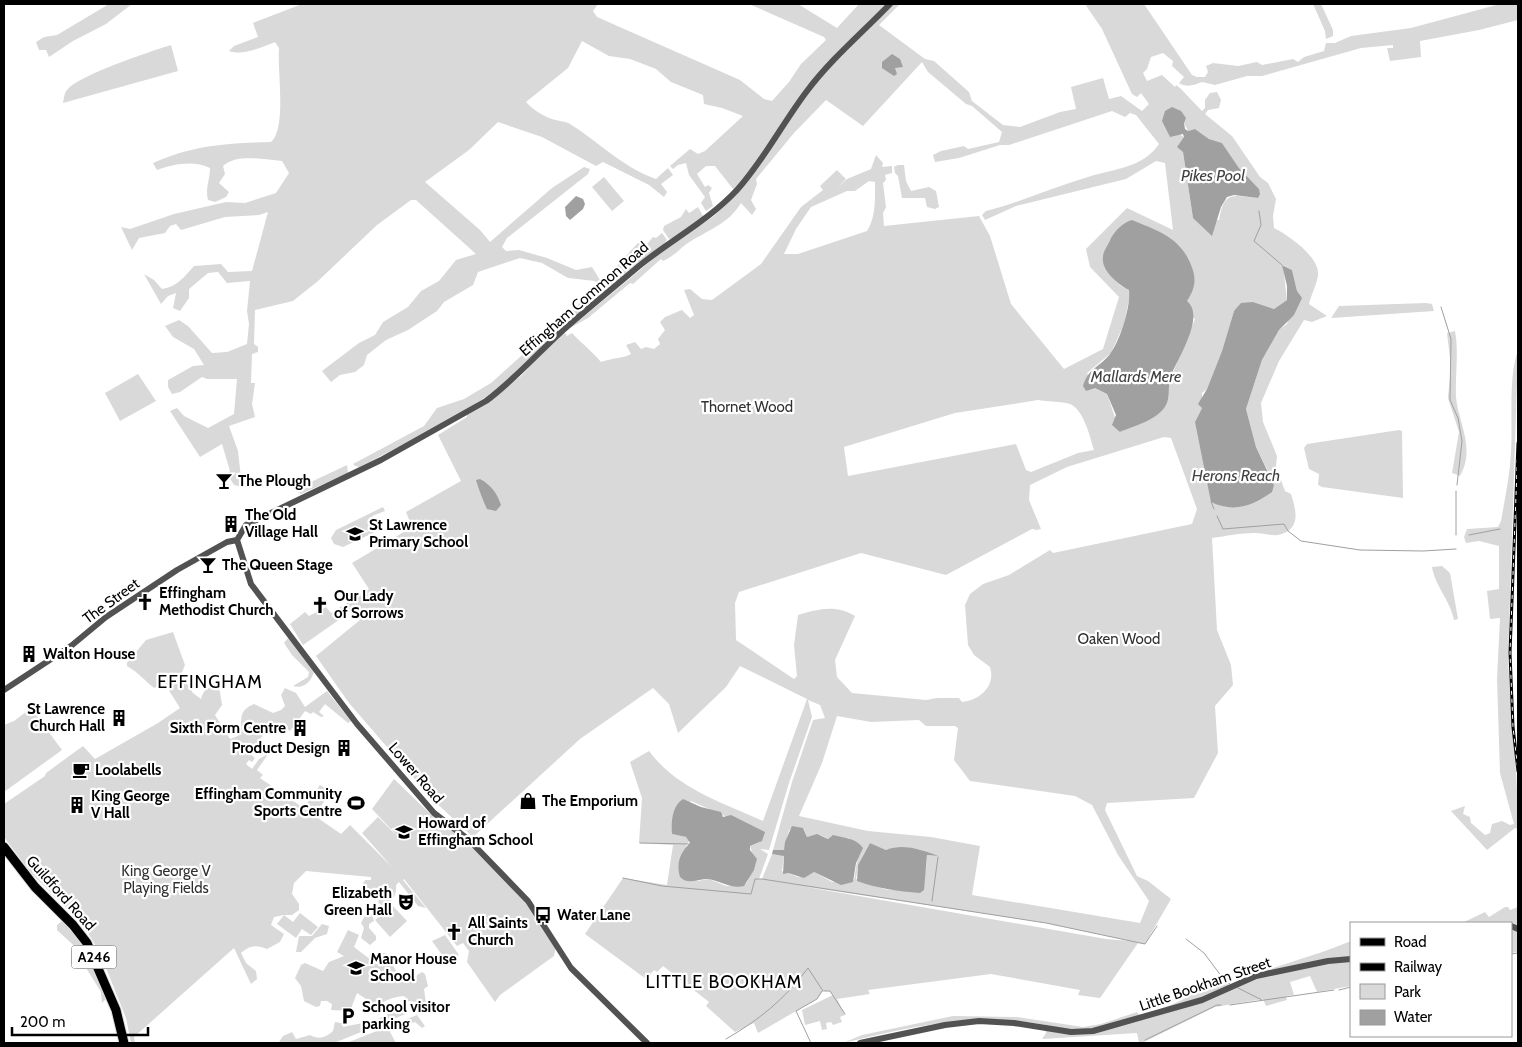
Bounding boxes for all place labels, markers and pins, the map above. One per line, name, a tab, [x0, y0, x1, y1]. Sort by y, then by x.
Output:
bar icon: The Plough	[214, 471, 234, 491]
place label: The Plough	[238, 472, 311, 490]
place label: The Old Village Hall	[245, 506, 318, 541]
building icon: The Old Village Hall	[221, 514, 241, 534]
place label: St Lawrence Primary School	[369, 516, 468, 551]
school or university icon: St Lawrence Primary School	[345, 524, 365, 544]
bar icon: The Queen Stage	[198, 555, 218, 575]
place label: The Queen Stage	[222, 556, 333, 574]
place label: Effingham Methodist Church	[159, 584, 274, 619]
place label: Our Lady of Sorrows	[334, 587, 404, 622]
church icon: Effingham Methodist Church	[135, 592, 155, 612]
church icon: Our Lady of Sorrows	[310, 595, 330, 615]
building icon: Walton House	[19, 644, 39, 664]
place label: Walton House	[43, 645, 136, 663]
place label: St Lawrence Church Hall	[27, 700, 105, 735]
building icon: St Lawrence Church Hall	[109, 708, 129, 728]
building icon: Sixth Form Centre	[290, 718, 310, 738]
place label: Sixth Form Centre	[170, 719, 286, 737]
building icon: Product Design	[334, 738, 354, 758]
place label: Product Design	[231, 739, 330, 757]
cafe icon: Loolabells	[71, 760, 91, 780]
place label: Loolabells	[95, 761, 161, 779]
place label: Effingham Community Sports Centre	[195, 785, 343, 820]
place label: King George V Hall	[91, 787, 170, 822]
shop icon: The Emporium	[518, 791, 538, 811]
place label: The Emporium	[542, 792, 638, 810]
sports icon: Effingham Community Sports Centre	[346, 793, 366, 813]
building icon: King George V Hall	[67, 795, 87, 815]
place label: Howard of Effingham School	[418, 814, 533, 849]
school or university icon: Howard of Effingham School	[394, 822, 414, 842]
place label: Elizabeth Green Hall	[324, 884, 392, 919]
theatre icon: Elizabeth Green Hall	[396, 892, 416, 912]
bus stop icon: Water Lane	[533, 905, 553, 925]
place label: Water Lane	[557, 906, 631, 924]
place label: All Saints Church	[468, 914, 528, 949]
church icon: All Saints Church	[444, 922, 464, 942]
place label: Manor House School	[370, 950, 457, 985]
school or university icon: Manor House School	[346, 958, 366, 978]
place label: School visitor parking	[362, 998, 450, 1033]
parking icon: School visitor parking	[338, 1006, 358, 1026]

